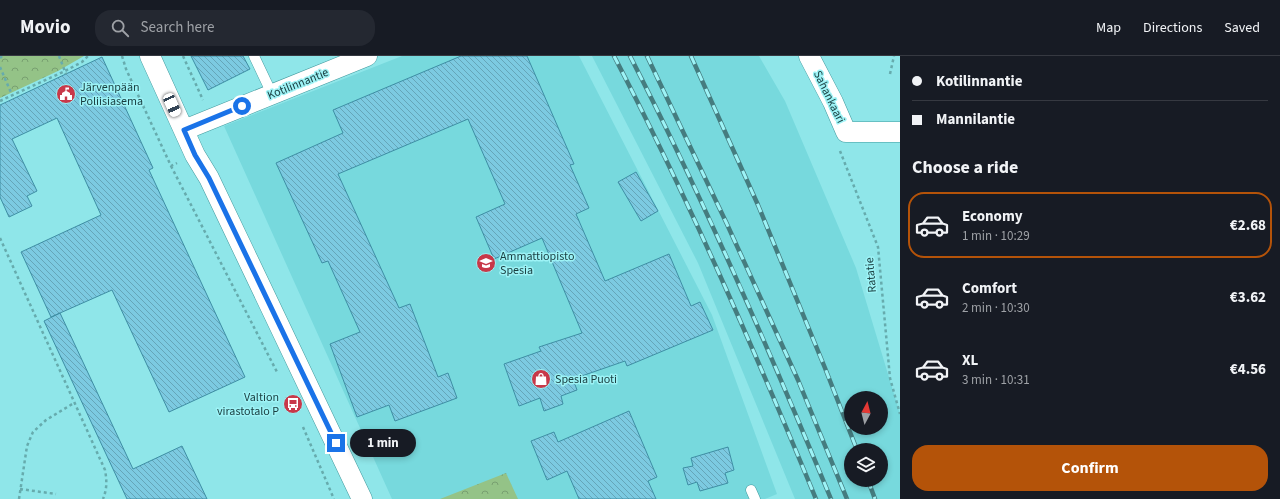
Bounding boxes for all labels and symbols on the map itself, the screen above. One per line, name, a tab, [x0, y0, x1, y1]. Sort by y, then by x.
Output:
street label: Kotilinnantie	[265, 64, 331, 104]
street label: Sahankaari	[809, 68, 849, 126]
place label: Järvenpään Poliisiasema	[80, 79, 143, 110]
public building icon: Järvenpään Poliisiasema	[55, 83, 77, 105]
car	[162, 92, 182, 118]
route start	[233, 97, 251, 115]
place label: Ammattiopisto Spesia	[500, 248, 574, 279]
school or university icon: Ammattiopisto Spesia	[475, 252, 497, 274]
street label: Ratatie	[861, 257, 881, 293]
shop icon: Spesia Puoti	[530, 368, 552, 390]
place label: Spesia Puoti	[555, 371, 617, 388]
place label: Valtion virastotalo P	[217, 389, 279, 420]
north arrow	[844, 391, 888, 435]
bus stop icon: Valtion virastotalo P	[282, 393, 304, 415]
callout: 1 min	[350, 429, 416, 457]
route end	[327, 434, 345, 452]

